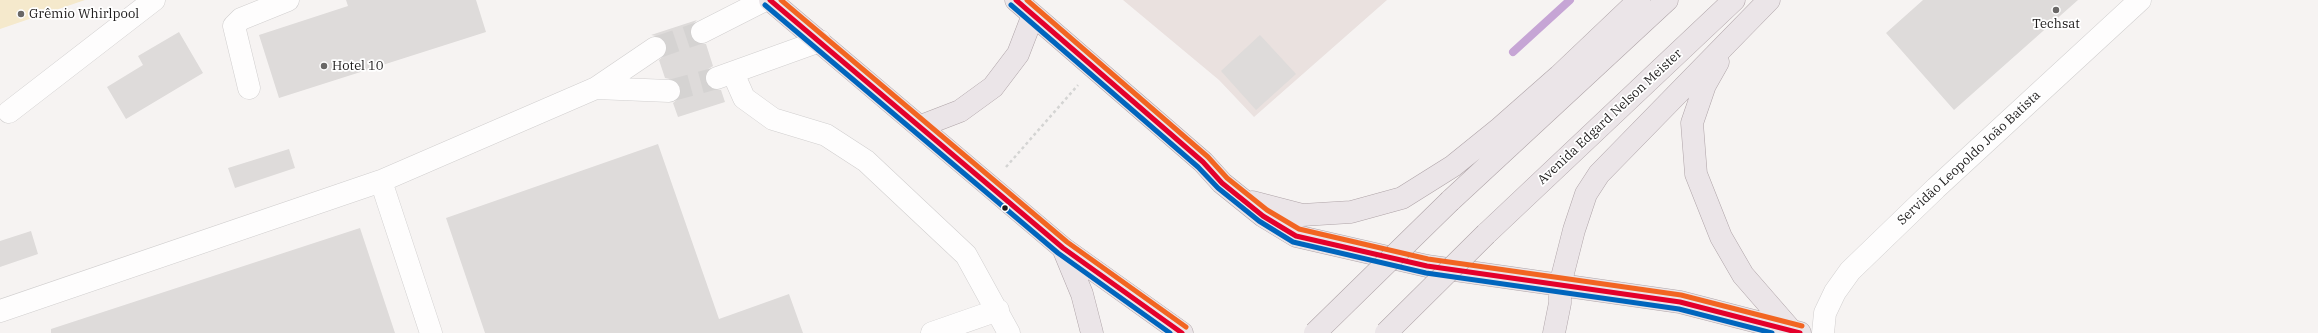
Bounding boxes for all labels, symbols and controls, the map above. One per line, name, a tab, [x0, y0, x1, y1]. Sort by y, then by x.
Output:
marker: Techsat	[2051, 5, 2061, 15]
place label: Grêmio Whirlpool	[29, 6, 139, 22]
marker: Grêmio Whirlpool	[16, 9, 26, 19]
place label: Techsat	[2032, 16, 2080, 32]
street label: Avenida Edgard Nelson Meister	[1535, 46, 1685, 188]
place label: Hotel 10	[332, 58, 384, 74]
marker: Hotel 10	[319, 61, 329, 71]
street label: Servidão Leopoldo João Batista	[1894, 88, 2044, 228]
unlabelled marker	[1000, 203, 1010, 213]

